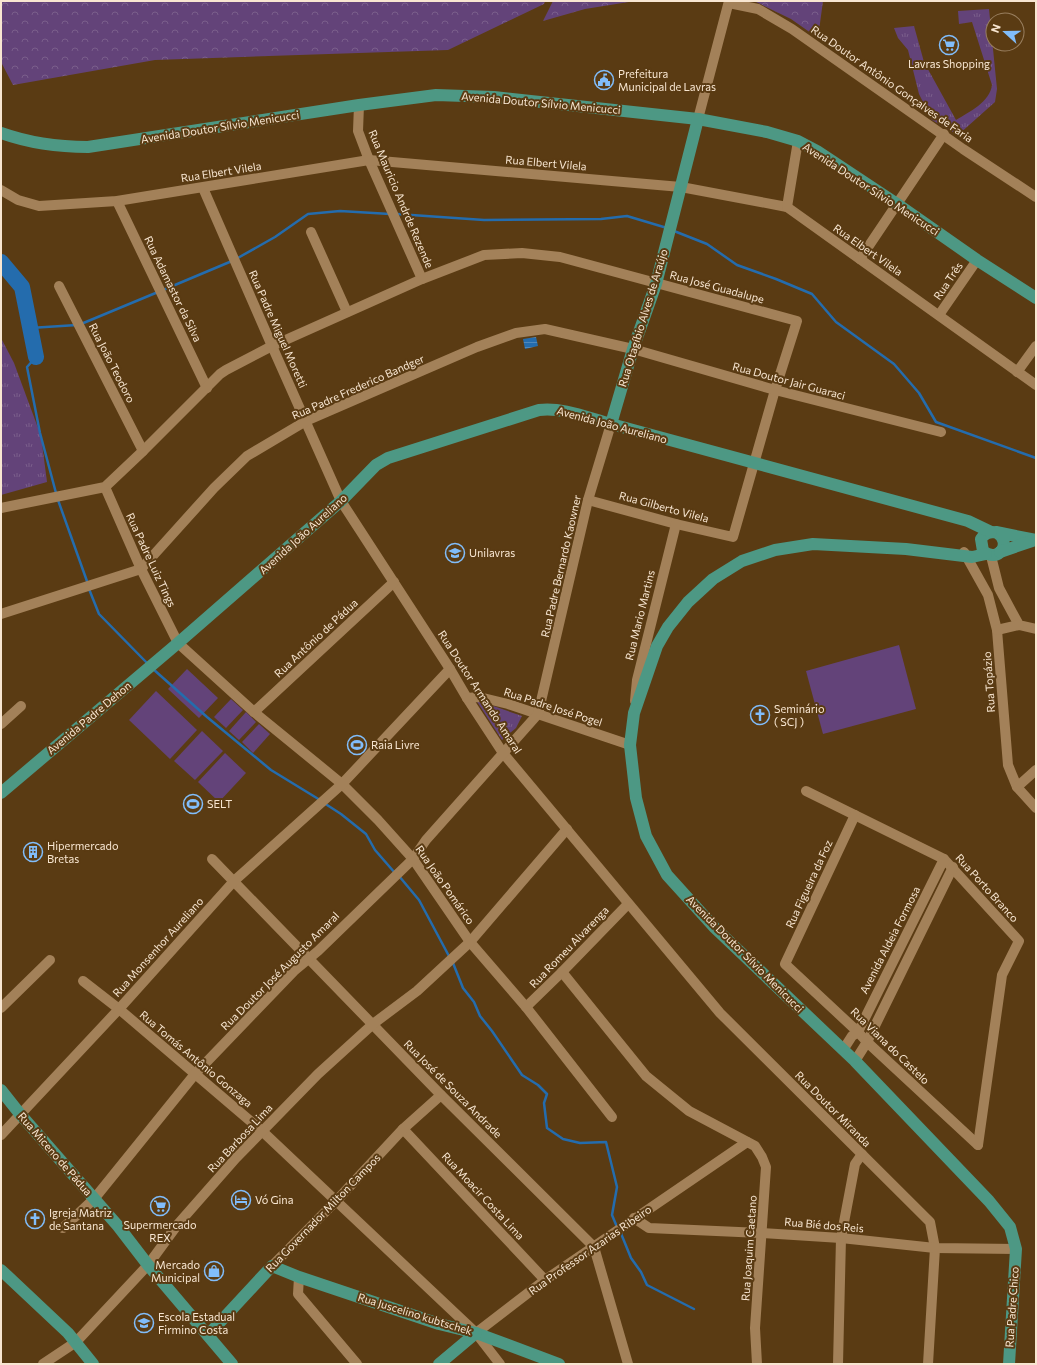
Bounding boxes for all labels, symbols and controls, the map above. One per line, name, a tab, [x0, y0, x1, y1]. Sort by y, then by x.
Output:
north arrow	[985, 12, 1025, 52]
street label: Rua Doutor Antônio Gonçalves de Faria	[809, 22, 976, 145]
text: N	[988, 22, 1003, 34]
supermarket icon: Lavras Shopping	[938, 34, 960, 56]
place label: Lavras Shopping	[908, 57, 990, 70]
place label: Prefeitura Municipal de Lavras	[618, 67, 716, 93]
public building icon: Prefeitura Municipal de Lavras	[593, 69, 615, 91]
street label: Avenida Doutor Sílvio Menicucci	[461, 89, 622, 116]
street label: Avenida Doutor Sílvio Menicucci	[140, 108, 300, 145]
street label: Rua Mauricio Andrde Rezende	[366, 128, 437, 270]
street label: Avenida Doutor Sílvio Menicucci	[801, 140, 942, 238]
street label: Rua Elbert Vilela	[505, 152, 587, 173]
street label: Rua Elbert Vilela	[180, 159, 262, 184]
street label: Rua Elbert Vilela	[831, 221, 905, 278]
street label: Rua Adamastor da Silva	[142, 234, 205, 344]
street label: Rua Otagíbio Alves de Araújo	[615, 247, 670, 388]
street label: Rua Três	[930, 259, 965, 302]
street label: Rua Padre Miguel Moretti	[247, 268, 310, 390]
street label: Rua José Guadalupe	[668, 268, 766, 306]
street label: Rua João Teodoro	[86, 321, 138, 406]
street label: Rua Padre Frederico Bandger	[290, 351, 427, 422]
street label: Rua Doutor Jair Guaraci	[731, 359, 847, 403]
street label: Avenida João Aureliano	[555, 404, 669, 447]
street label: Rua Gilberto Vilela	[618, 488, 710, 525]
street label: Avenida João Aureliano	[256, 490, 350, 577]
street label: Rua Padre Bernardo Kaowner	[538, 493, 583, 638]
street label: Rua Padre Luiz Tings	[124, 511, 179, 609]
school or university icon: Unilavras	[444, 542, 466, 564]
place label: Unilavras	[469, 546, 515, 559]
street label: Rua Mario Martins	[622, 568, 657, 661]
street label: Rua Antônio de Pádua	[271, 596, 360, 680]
street label: Rua Doutor Armando Amaral	[436, 628, 525, 756]
street label: Rua Topázio	[980, 651, 997, 713]
street label: Avenida Padre Dehon	[44, 679, 133, 757]
street label: Rua Padre José Pogel	[502, 684, 604, 730]
place label: Seminário ( SCJ )	[774, 702, 825, 729]
church icon: Seminário ( SCJ )	[749, 704, 771, 726]
sports icon: Raia Livre	[346, 734, 368, 756]
place label: Raia Livre	[371, 738, 420, 751]
sports icon: SELT	[182, 793, 204, 815]
place label: SELT	[207, 797, 232, 810]
street label: Rua Figueira da Foz	[782, 837, 835, 930]
place label: Hipermercado Bretas	[47, 839, 119, 865]
building icon: Hipermercado Bretas	[22, 841, 44, 863]
street label: Rua João Pomárico	[413, 843, 478, 928]
street label: Rua Porto Branco	[953, 851, 1022, 925]
street label: Avenida Aldeia Formosa	[857, 884, 922, 996]
street label: Avenida Doutor Sílvio Menicucci	[684, 892, 807, 1015]
street label: Rua Monsenhor Aureliano	[110, 894, 206, 999]
street label: Rua Romeu Alvarenga	[526, 903, 611, 990]
street label: Rua Doutor José Augusto Amaral	[218, 909, 342, 1033]
street label: Rua Viana do Castelo	[848, 1005, 933, 1087]
street label: Rua Tomás Antônio Gonzaga	[137, 1008, 255, 1110]
street label: Rua José de Souza Andrade	[401, 1037, 505, 1141]
street label: Rua Doutor Miranda	[793, 1068, 874, 1149]
street label: Rua Barbosa Lima	[205, 1101, 275, 1175]
street label: Rua Miceno de Pádua	[16, 1109, 95, 1198]
street label: Rua Moacir Costa Lima	[439, 1149, 527, 1242]
street label: Rua Governador Milton Campos	[263, 1151, 383, 1274]
hotel icon: Vó Gina	[230, 1189, 252, 1211]
place label: Vó Gina	[255, 1193, 293, 1206]
street label: Rua Joaquim Caetano	[738, 1194, 760, 1301]
supermarket icon: Supermercado REX	[149, 1195, 171, 1217]
street label: Rua Professor Azarias Ribeiro	[526, 1202, 654, 1297]
place label: Igreja Matriz de Santana	[49, 1206, 113, 1232]
church icon: Igreja Matriz de Santana	[24, 1208, 46, 1230]
street label: Rua Bié dos Reis	[784, 1215, 864, 1234]
place label: Supermercado REX	[123, 1218, 197, 1244]
place label: Mercado Municipal	[151, 1258, 200, 1284]
shop icon: Mercado Municipal	[203, 1260, 225, 1282]
street label: Rua Padre Chico	[1002, 1266, 1021, 1348]
street label: Rua Juscelino kubtschek	[356, 1290, 474, 1338]
place label: Escola Estadual Firmino Costa	[158, 1310, 235, 1336]
school or university icon: Escola Estadual Firmino Costa	[133, 1312, 155, 1334]

